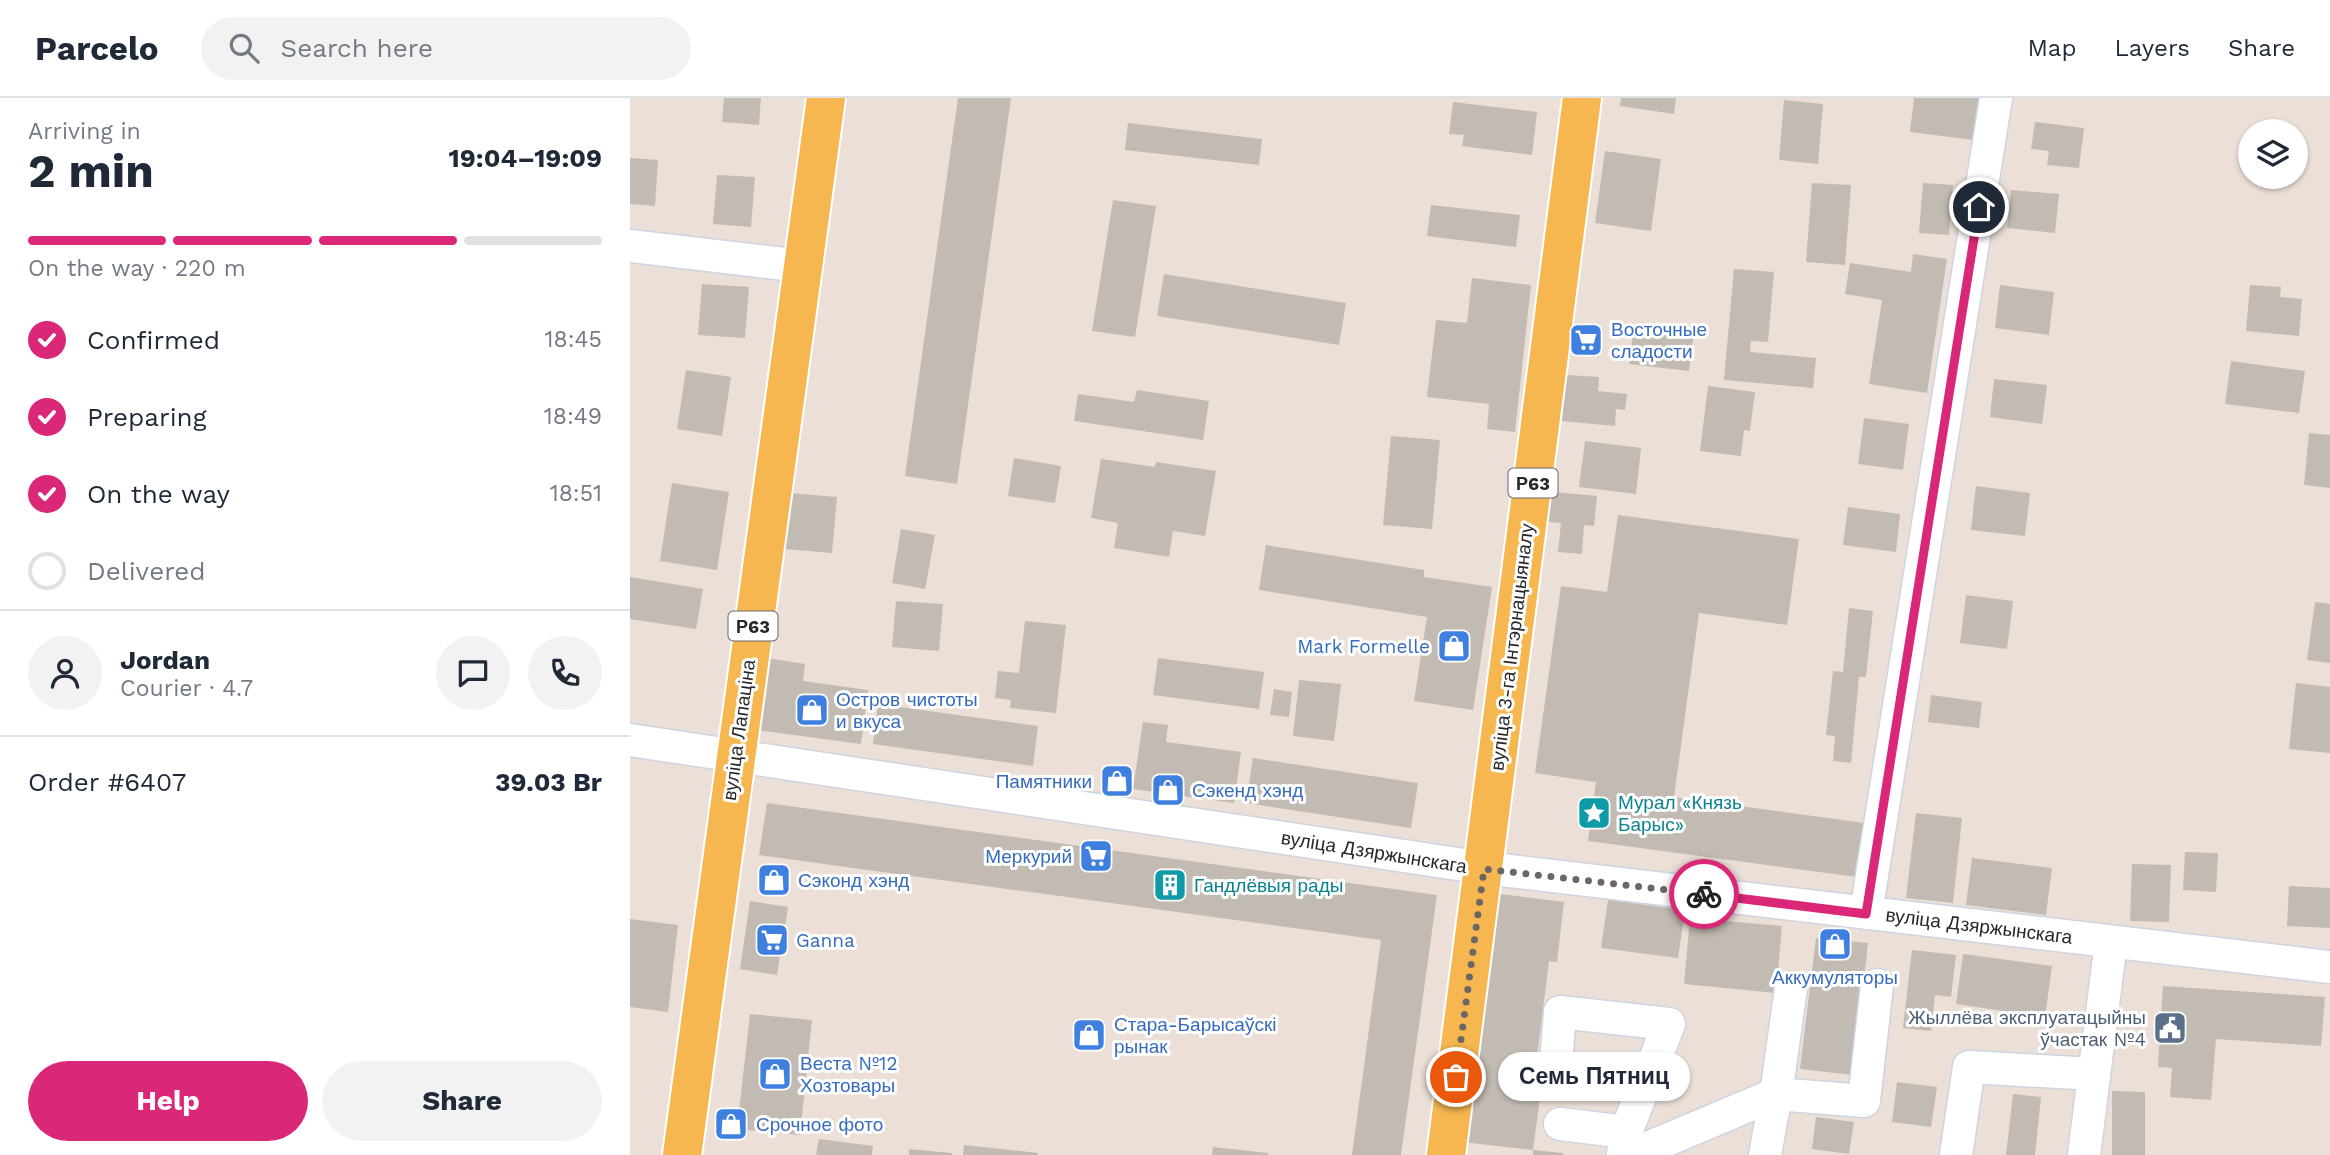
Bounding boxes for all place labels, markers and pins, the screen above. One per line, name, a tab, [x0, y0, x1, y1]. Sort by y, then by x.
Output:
pin	[1949, 177, 2009, 237]
place label: Восточные сладости	[1611, 318, 1707, 363]
supermarket icon: Восточные сладости	[1567, 321, 1605, 359]
shop icon: Mark Formelle	[1435, 627, 1473, 665]
place label: Mark Formelle	[1297, 635, 1430, 658]
place label: Остров чистоты и вкуса	[836, 688, 978, 733]
shop icon: Остров чистоты и вкуса	[793, 691, 831, 729]
shop icon: Памятники	[1098, 762, 1136, 800]
place label: Памятники	[996, 770, 1092, 793]
shop icon: Сэкенд хэнд	[1149, 771, 1187, 809]
place label: Сэкенд хэнд	[1192, 779, 1303, 802]
place label: Мурал «Князь Барыс»	[1618, 791, 1742, 836]
place icon: Мурал «Князь Барыс»	[1575, 794, 1613, 832]
supermarket icon: Меркурий	[1077, 837, 1115, 875]
place label: Меркурий	[985, 845, 1072, 868]
shop icon: Сэконд хэнд	[755, 861, 793, 899]
building icon: Гандлёвыя рады	[1151, 866, 1189, 904]
place label: Сэконд хэнд	[798, 869, 909, 892]
place label: Гандлёвыя рады	[1194, 874, 1343, 897]
supermarket icon: Ganna	[753, 921, 791, 959]
shop icon: Аккумуляторы	[1816, 925, 1854, 963]
place label: Ganna	[796, 929, 855, 952]
place label: Аккумуляторы	[1772, 966, 1898, 989]
place label: Жыллёва эксплуатацыйны ўчастак №4	[1908, 1006, 2146, 1051]
public building icon: Жыллёва эксплуатацыйны ўчастак №4	[2151, 1009, 2189, 1047]
place label: Стара-Барысаўскі рынак	[1114, 1013, 1276, 1058]
shop icon: Стара-Барысаўскі рынак	[1070, 1016, 1108, 1054]
pin	[1426, 1047, 1486, 1107]
place label: Веста №12 Хозтовары	[800, 1052, 898, 1097]
callout: Семь Пятниц	[1498, 1052, 1690, 1102]
shop icon: Веста №12 Хозтовары	[756, 1055, 794, 1093]
shop icon: Срочное фото	[712, 1105, 750, 1143]
place label: Срочное фото	[756, 1113, 883, 1136]

